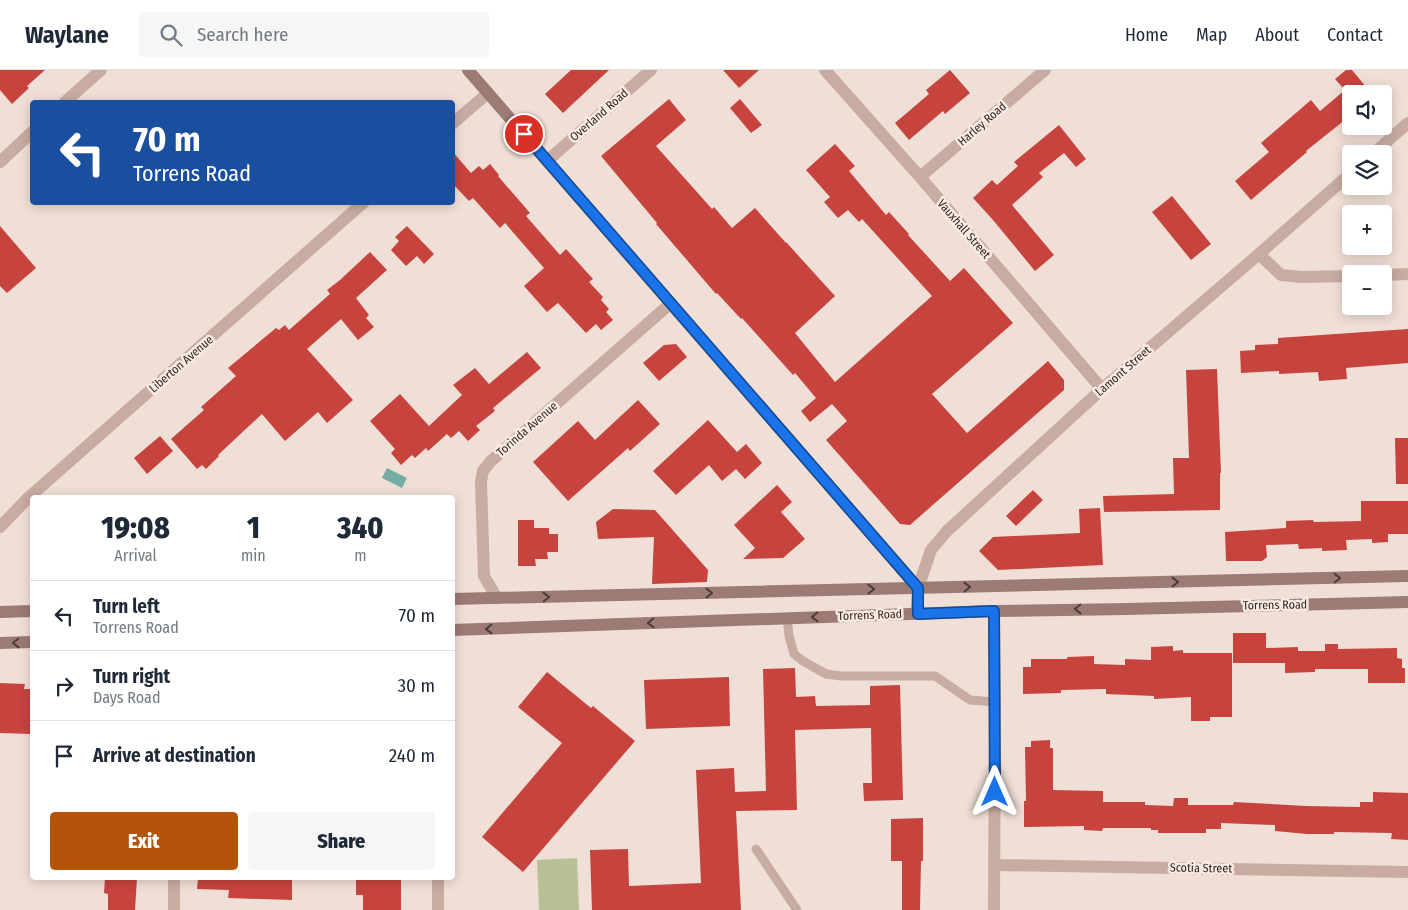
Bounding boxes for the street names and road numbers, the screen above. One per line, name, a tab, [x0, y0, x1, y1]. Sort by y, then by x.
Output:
street label: Overland Road	[567, 86, 631, 144]
street label: Harley Road	[955, 99, 1009, 149]
street label: Vauxhall Street	[935, 197, 994, 261]
street label: Liberton Avenue	[146, 332, 216, 396]
street label: Lamont Street	[1092, 343, 1154, 399]
street label: Torinda Avenue	[494, 399, 560, 459]
street label: Torrens Road	[1243, 597, 1307, 613]
street label: Torrens Road	[838, 607, 902, 623]
street label: Scotia Street	[1170, 860, 1232, 876]

